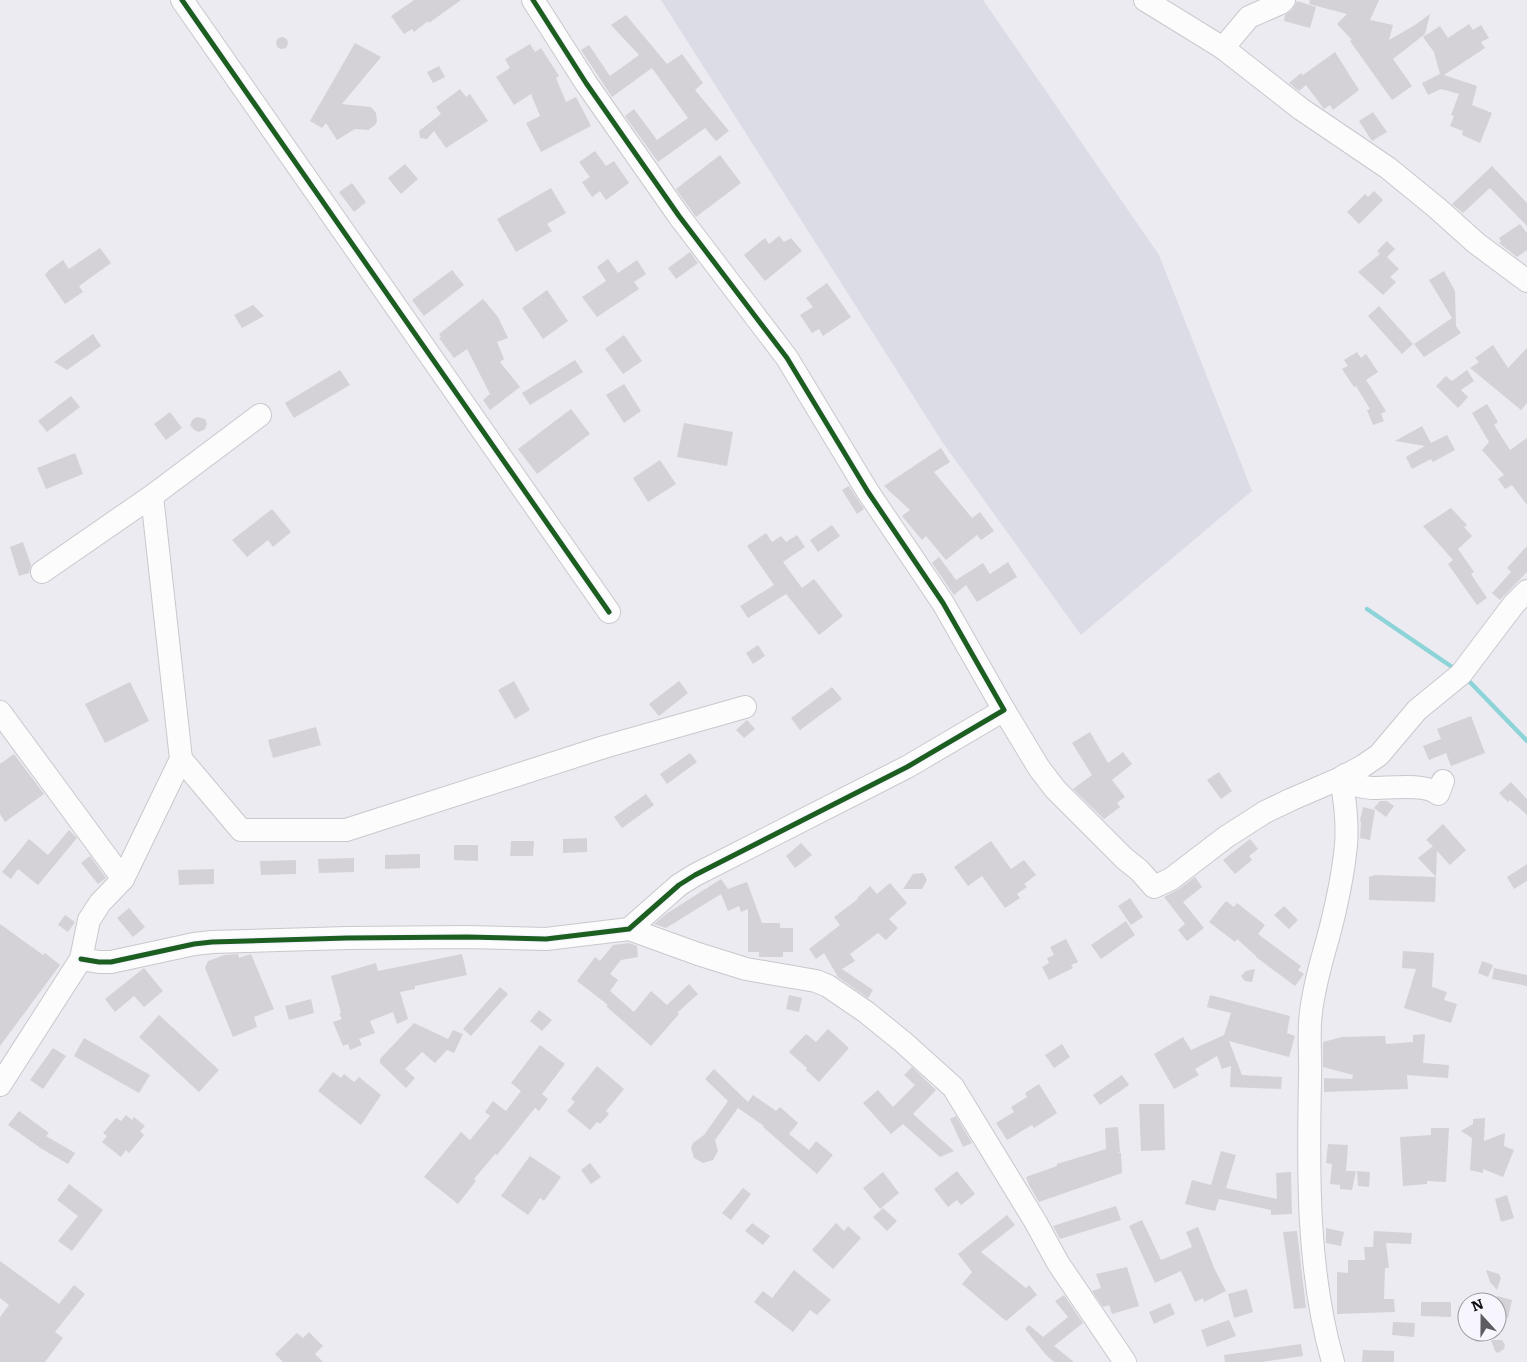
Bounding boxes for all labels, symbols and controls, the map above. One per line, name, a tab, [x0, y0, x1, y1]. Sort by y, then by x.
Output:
north arrow	[1457, 1292, 1507, 1342]
text: N	[1468, 1292, 1486, 1315]

